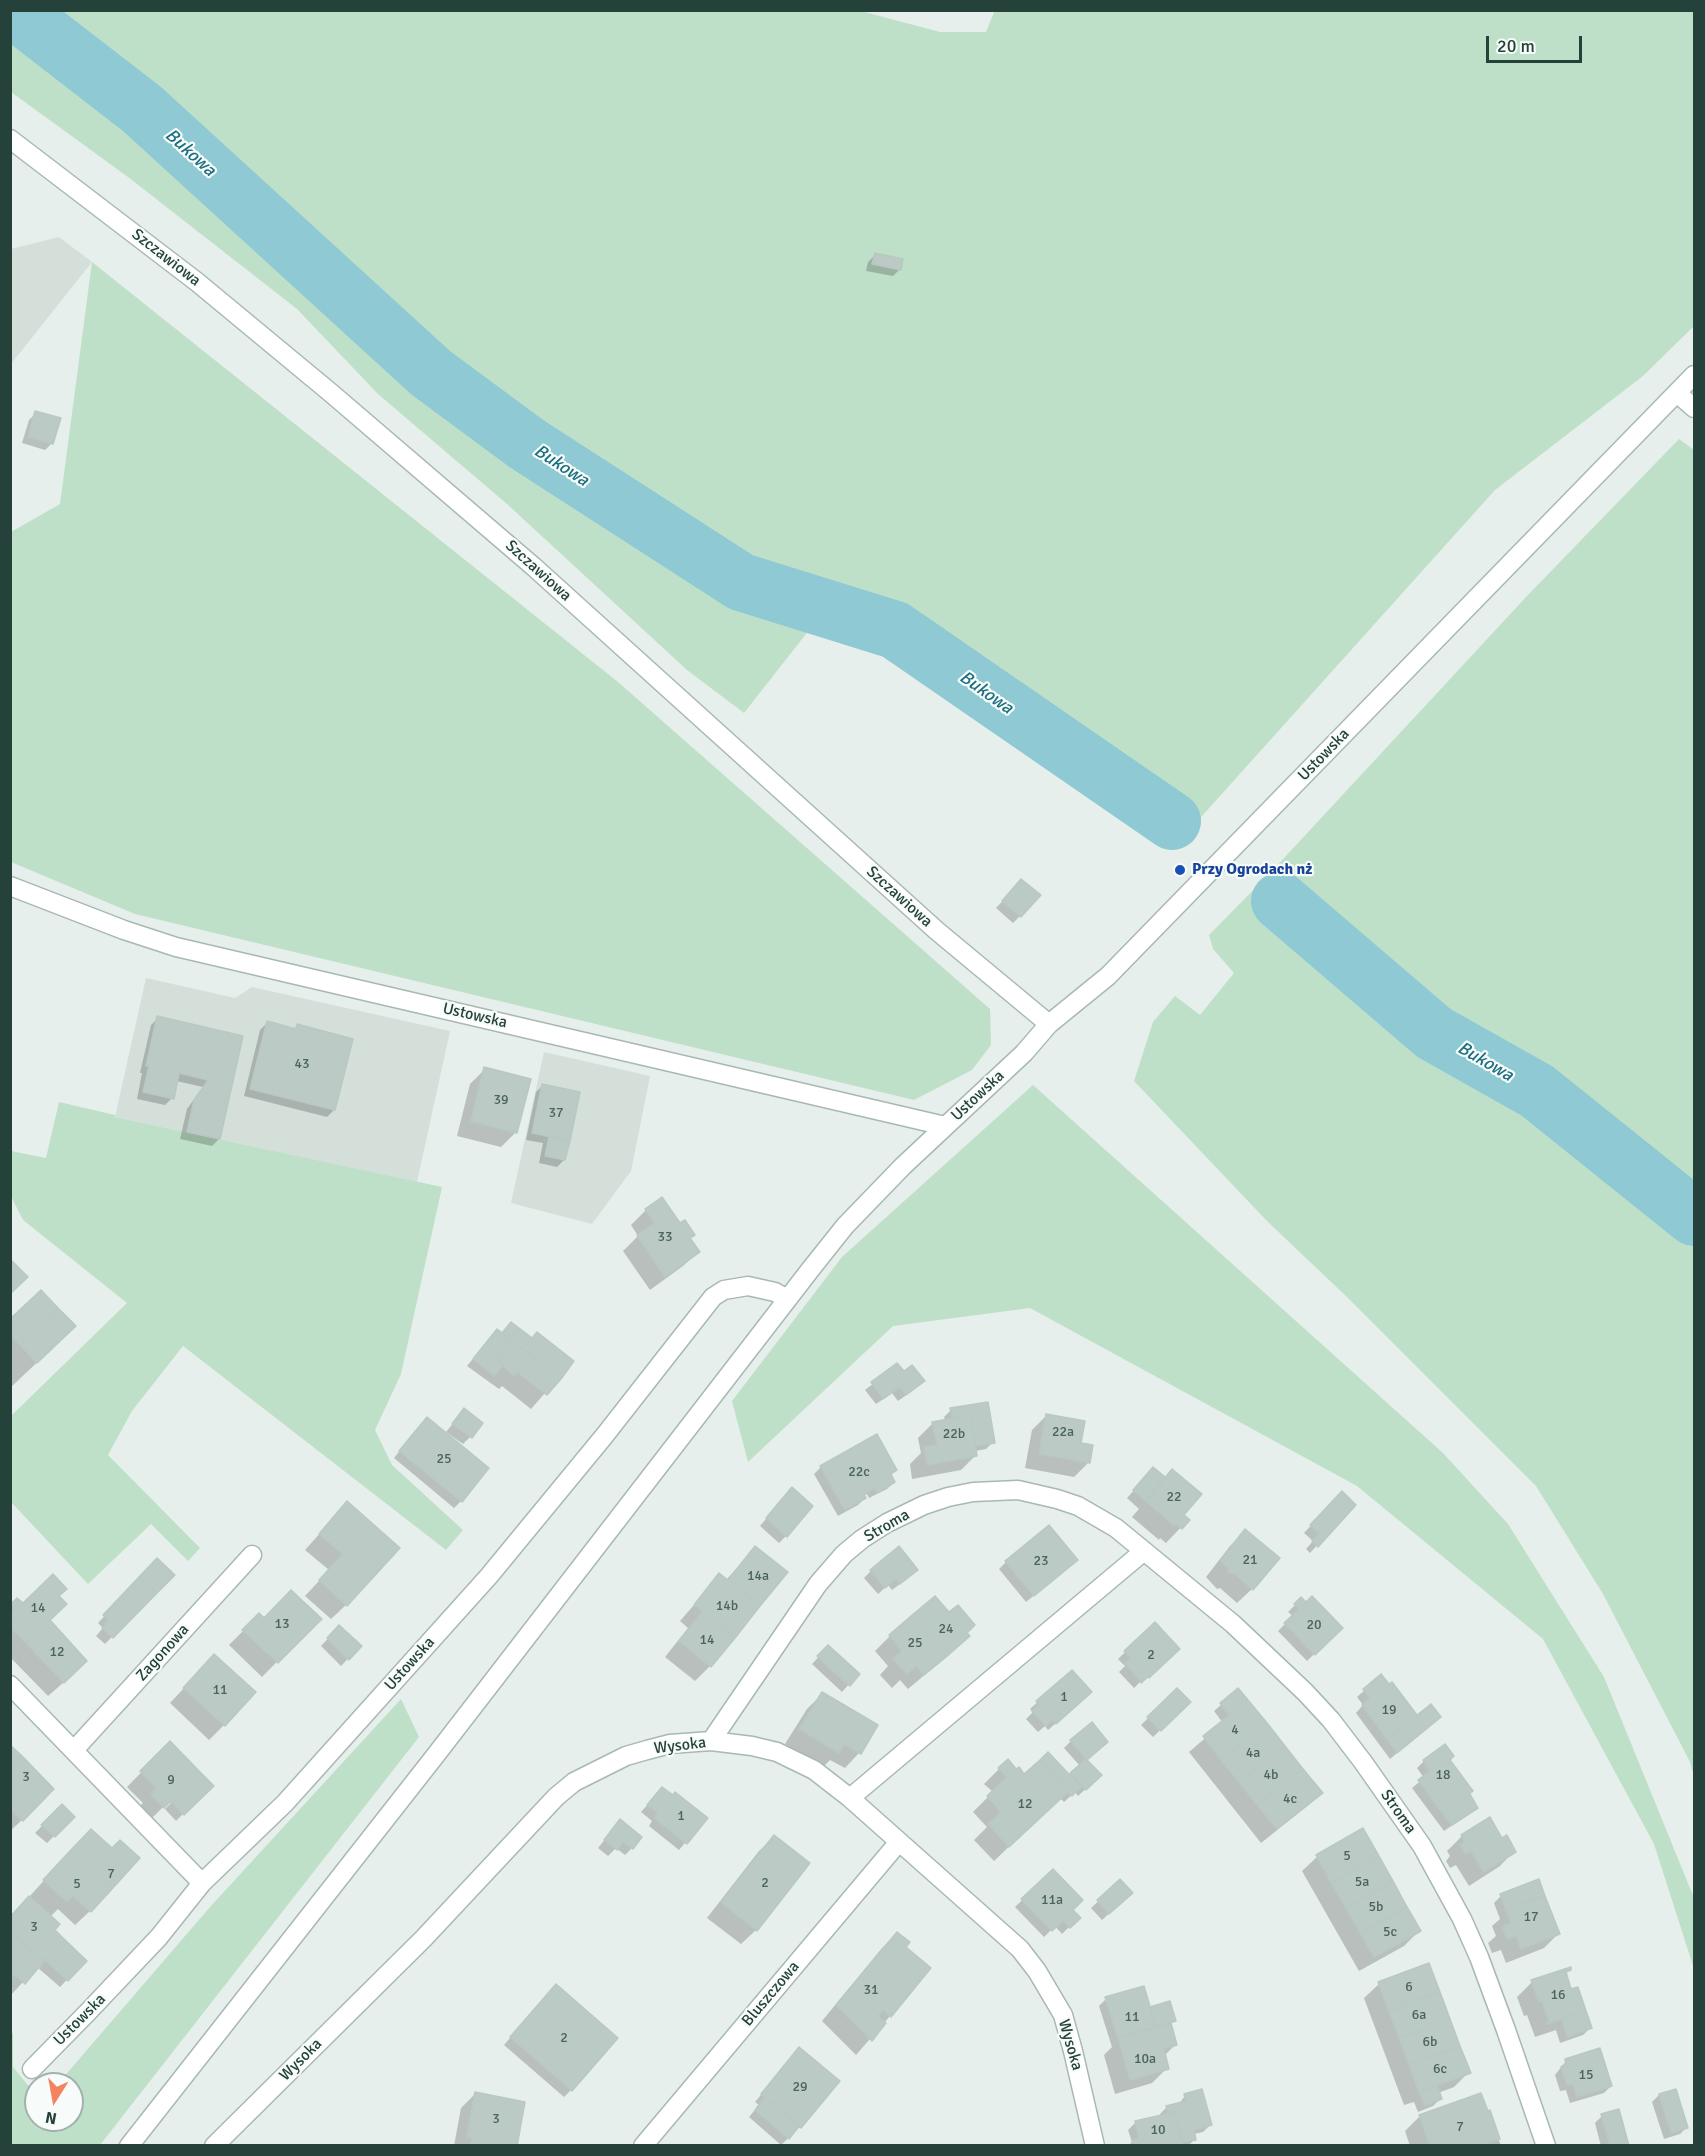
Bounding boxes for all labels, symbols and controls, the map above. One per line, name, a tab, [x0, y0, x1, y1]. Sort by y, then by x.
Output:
scale bar	[1489, 24, 1585, 62]
text: 20 m	[1497, 35, 1535, 57]
water label: Bukowa	[160, 125, 220, 181]
street label: Szczawiowa	[128, 225, 204, 291]
water label: Bukowa	[530, 440, 592, 492]
street label: Szczawiowa	[501, 536, 575, 606]
water label: Bukowa	[955, 667, 1017, 719]
street label: Ustowska	[1294, 725, 1354, 785]
place label: Przy Ogrodach nż	[1192, 860, 1313, 880]
street label: Szczawiowa	[862, 862, 936, 932]
marker: Przy Ogrodach nż	[1173, 863, 1187, 877]
street label: Ustowska	[441, 999, 509, 1033]
water label: Bukowa	[1453, 1038, 1517, 1086]
house number: 43	[294, 1056, 310, 1072]
street label: Ustowska	[947, 1067, 1009, 1125]
house number: 39	[493, 1092, 509, 1108]
house number: 37	[548, 1105, 564, 1121]
house number: 33	[657, 1229, 673, 1245]
house number: 22a	[1052, 1424, 1074, 1440]
house number: 22b	[943, 1426, 965, 1442]
house number: 25	[436, 1451, 452, 1467]
house number: 22c	[848, 1464, 870, 1480]
house number: 22	[1166, 1489, 1182, 1505]
street label: Stroma	[861, 1505, 913, 1547]
house number: 21	[1242, 1552, 1258, 1568]
house number: 23	[1033, 1553, 1049, 1569]
house number: 14a	[747, 1568, 769, 1584]
house number: 14b	[716, 1598, 738, 1614]
house number: 14	[30, 1600, 46, 1616]
house number: 13	[274, 1616, 290, 1632]
house number: 20	[1306, 1617, 1322, 1633]
street label: Zagonowa	[132, 1621, 194, 1685]
house number: 24	[938, 1621, 954, 1637]
house number: 14	[699, 1632, 715, 1648]
street label: Ustowska	[381, 1633, 439, 1695]
house number: 25	[907, 1635, 923, 1651]
house number: 12	[49, 1644, 65, 1660]
house number: 2	[1147, 1647, 1155, 1663]
house number: 11	[212, 1682, 228, 1698]
house number: 1	[1060, 1689, 1068, 1705]
house number: 19	[1381, 1702, 1397, 1718]
house number: 4	[1231, 1722, 1239, 1738]
street label: Wysoka	[653, 1733, 707, 1759]
house number: 4a	[1246, 1745, 1260, 1761]
house number: 4b	[1264, 1767, 1278, 1783]
house number: 18	[1435, 1767, 1451, 1783]
house number: 3	[22, 1769, 30, 1785]
house number: 9	[167, 1772, 175, 1788]
street label: Stroma	[1376, 1786, 1420, 1838]
house number: 4c	[1283, 1791, 1297, 1807]
house number: 12	[1017, 1796, 1033, 1812]
house number: 1	[677, 1808, 685, 1824]
house number: 5	[1343, 1848, 1351, 1864]
house number: 7	[107, 1866, 115, 1882]
house number: 5a	[1355, 1874, 1369, 1890]
house number: 2	[761, 1875, 769, 1891]
house number: 5	[73, 1876, 81, 1892]
house number: 11a	[1041, 1892, 1063, 1908]
house number: 5b	[1369, 1899, 1383, 1915]
house number: 17	[1523, 1909, 1539, 1925]
house number: 3	[30, 1919, 38, 1935]
house number: 5c	[1383, 1924, 1397, 1940]
street label: Bluszczowa	[738, 1958, 804, 2030]
house number: 6	[1405, 1979, 1413, 1995]
house number: 31	[863, 1982, 879, 1998]
house number: 16	[1550, 1987, 1566, 2003]
street label: Ustowska	[50, 1990, 110, 2050]
house number: 6a	[1412, 2007, 1426, 2023]
house number: 11	[1124, 2009, 1140, 2025]
street label: Wysoka	[1054, 2017, 1086, 2073]
house number: 2	[560, 2030, 568, 2046]
house number: 6b	[1423, 2034, 1437, 2050]
street label: Wysoka	[276, 2035, 326, 2085]
house number: 10a	[1134, 2051, 1156, 2067]
house number: 6c	[1433, 2061, 1447, 2077]
house number: 15	[1578, 2067, 1594, 2083]
north arrow	[24, 2072, 84, 2132]
house number: 29	[792, 2079, 808, 2095]
text: N	[44, 2107, 58, 2129]
house number: 3	[492, 2111, 500, 2127]
house number: 7	[1456, 2119, 1464, 2135]
house number: 10	[1150, 2122, 1166, 2138]

